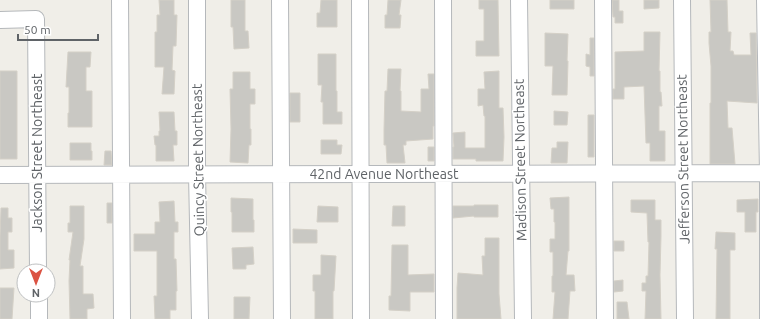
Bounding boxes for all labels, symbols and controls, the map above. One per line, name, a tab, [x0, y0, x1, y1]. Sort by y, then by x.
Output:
scale bar	[18, 16, 98, 42]
text: 50 m	[24, 23, 51, 36]
street label: Jackson Street Northeast	[29, 73, 45, 232]
street label: Jefferson Street Northeast	[674, 74, 692, 244]
street label: Madison Street Northeast	[511, 78, 529, 241]
street label: Quincy Street Northeast	[189, 83, 207, 236]
street label: 42nd Avenue Northeast	[309, 166, 459, 182]
north arrow	[16, 263, 56, 303]
text: N	[32, 287, 40, 299]

